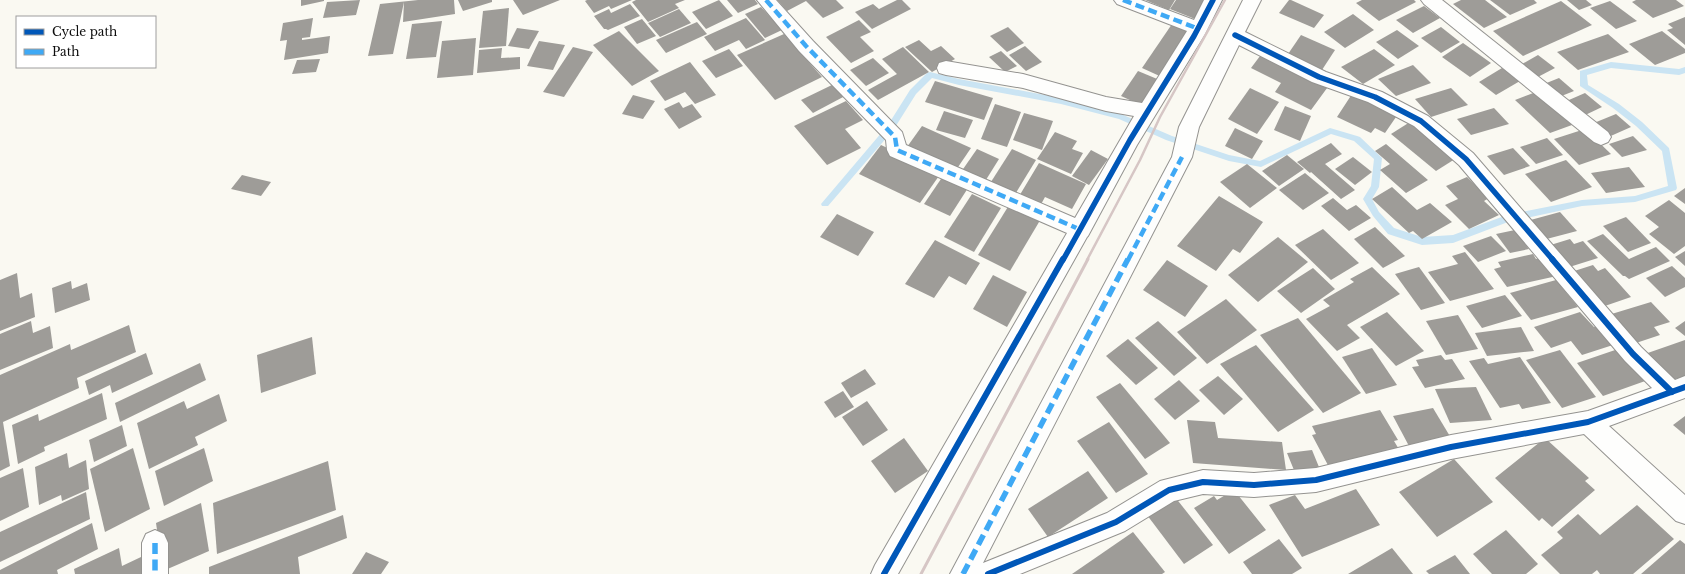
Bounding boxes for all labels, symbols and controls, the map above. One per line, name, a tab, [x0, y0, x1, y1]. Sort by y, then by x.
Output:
legend	[16, 16, 156, 68]
text: Cycle path	[52, 24, 117, 39]
text: Path	[52, 44, 80, 59]

